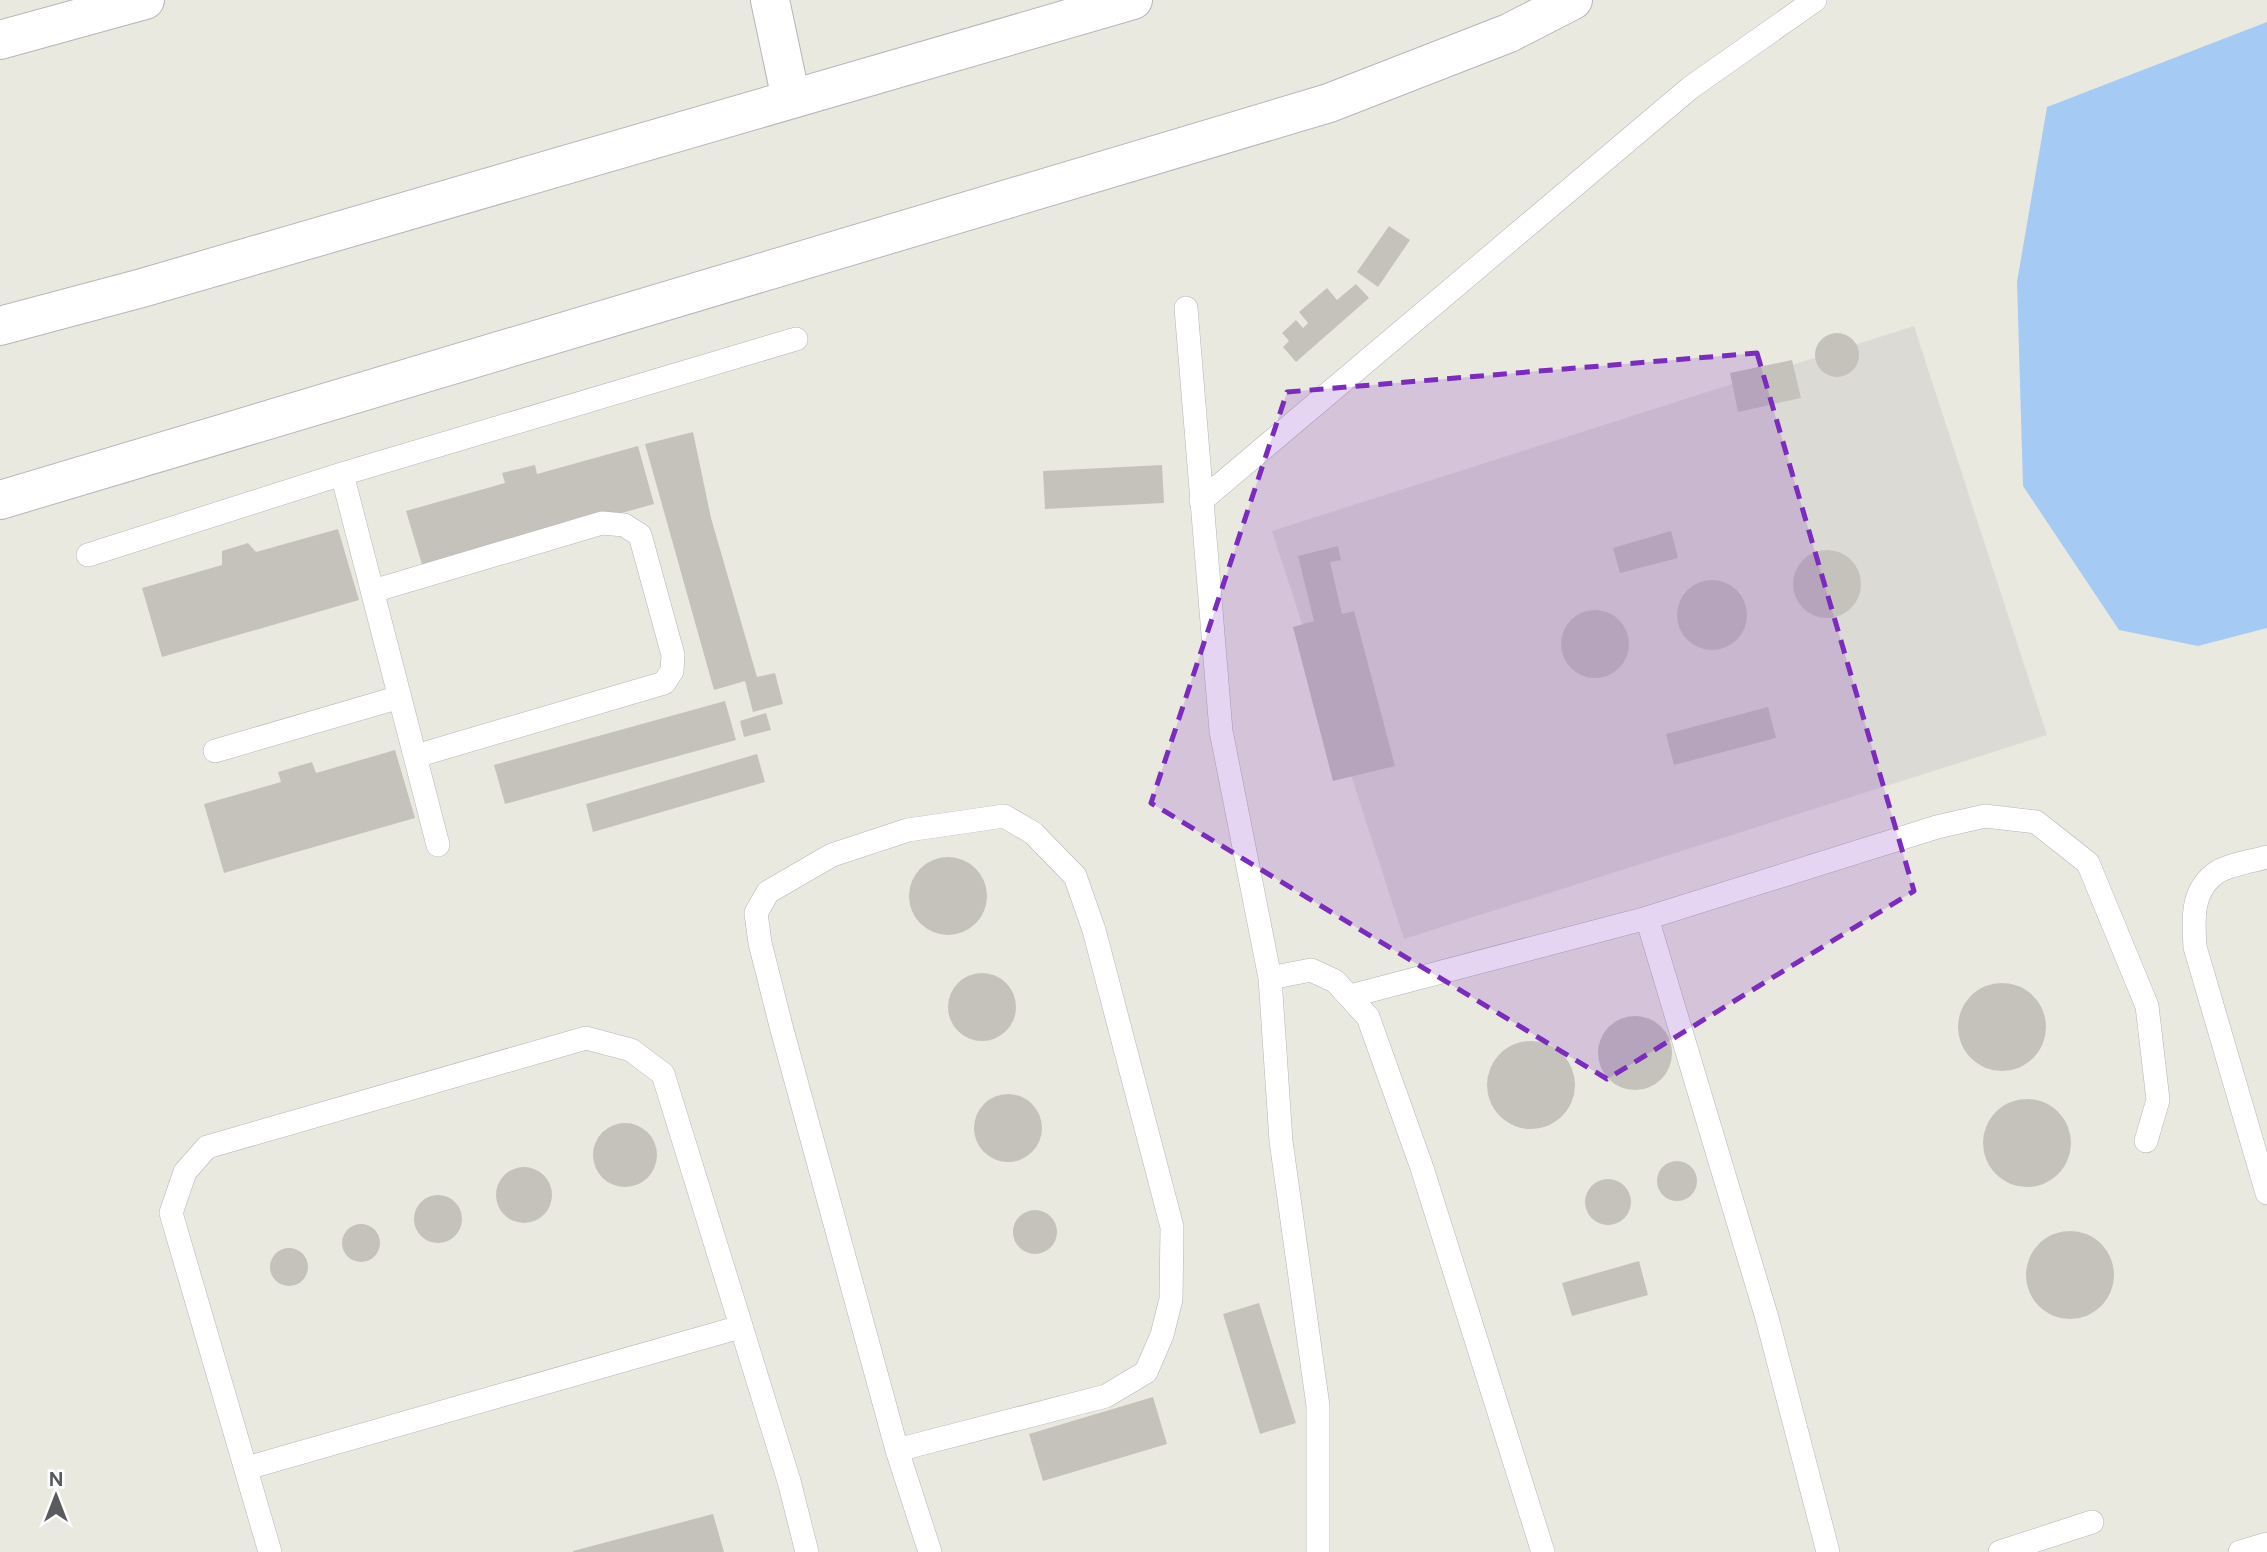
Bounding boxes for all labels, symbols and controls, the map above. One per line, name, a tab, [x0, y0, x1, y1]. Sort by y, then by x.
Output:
north arrow	[21, 1461, 91, 1531]
text: N	[49, 1468, 63, 1491]

